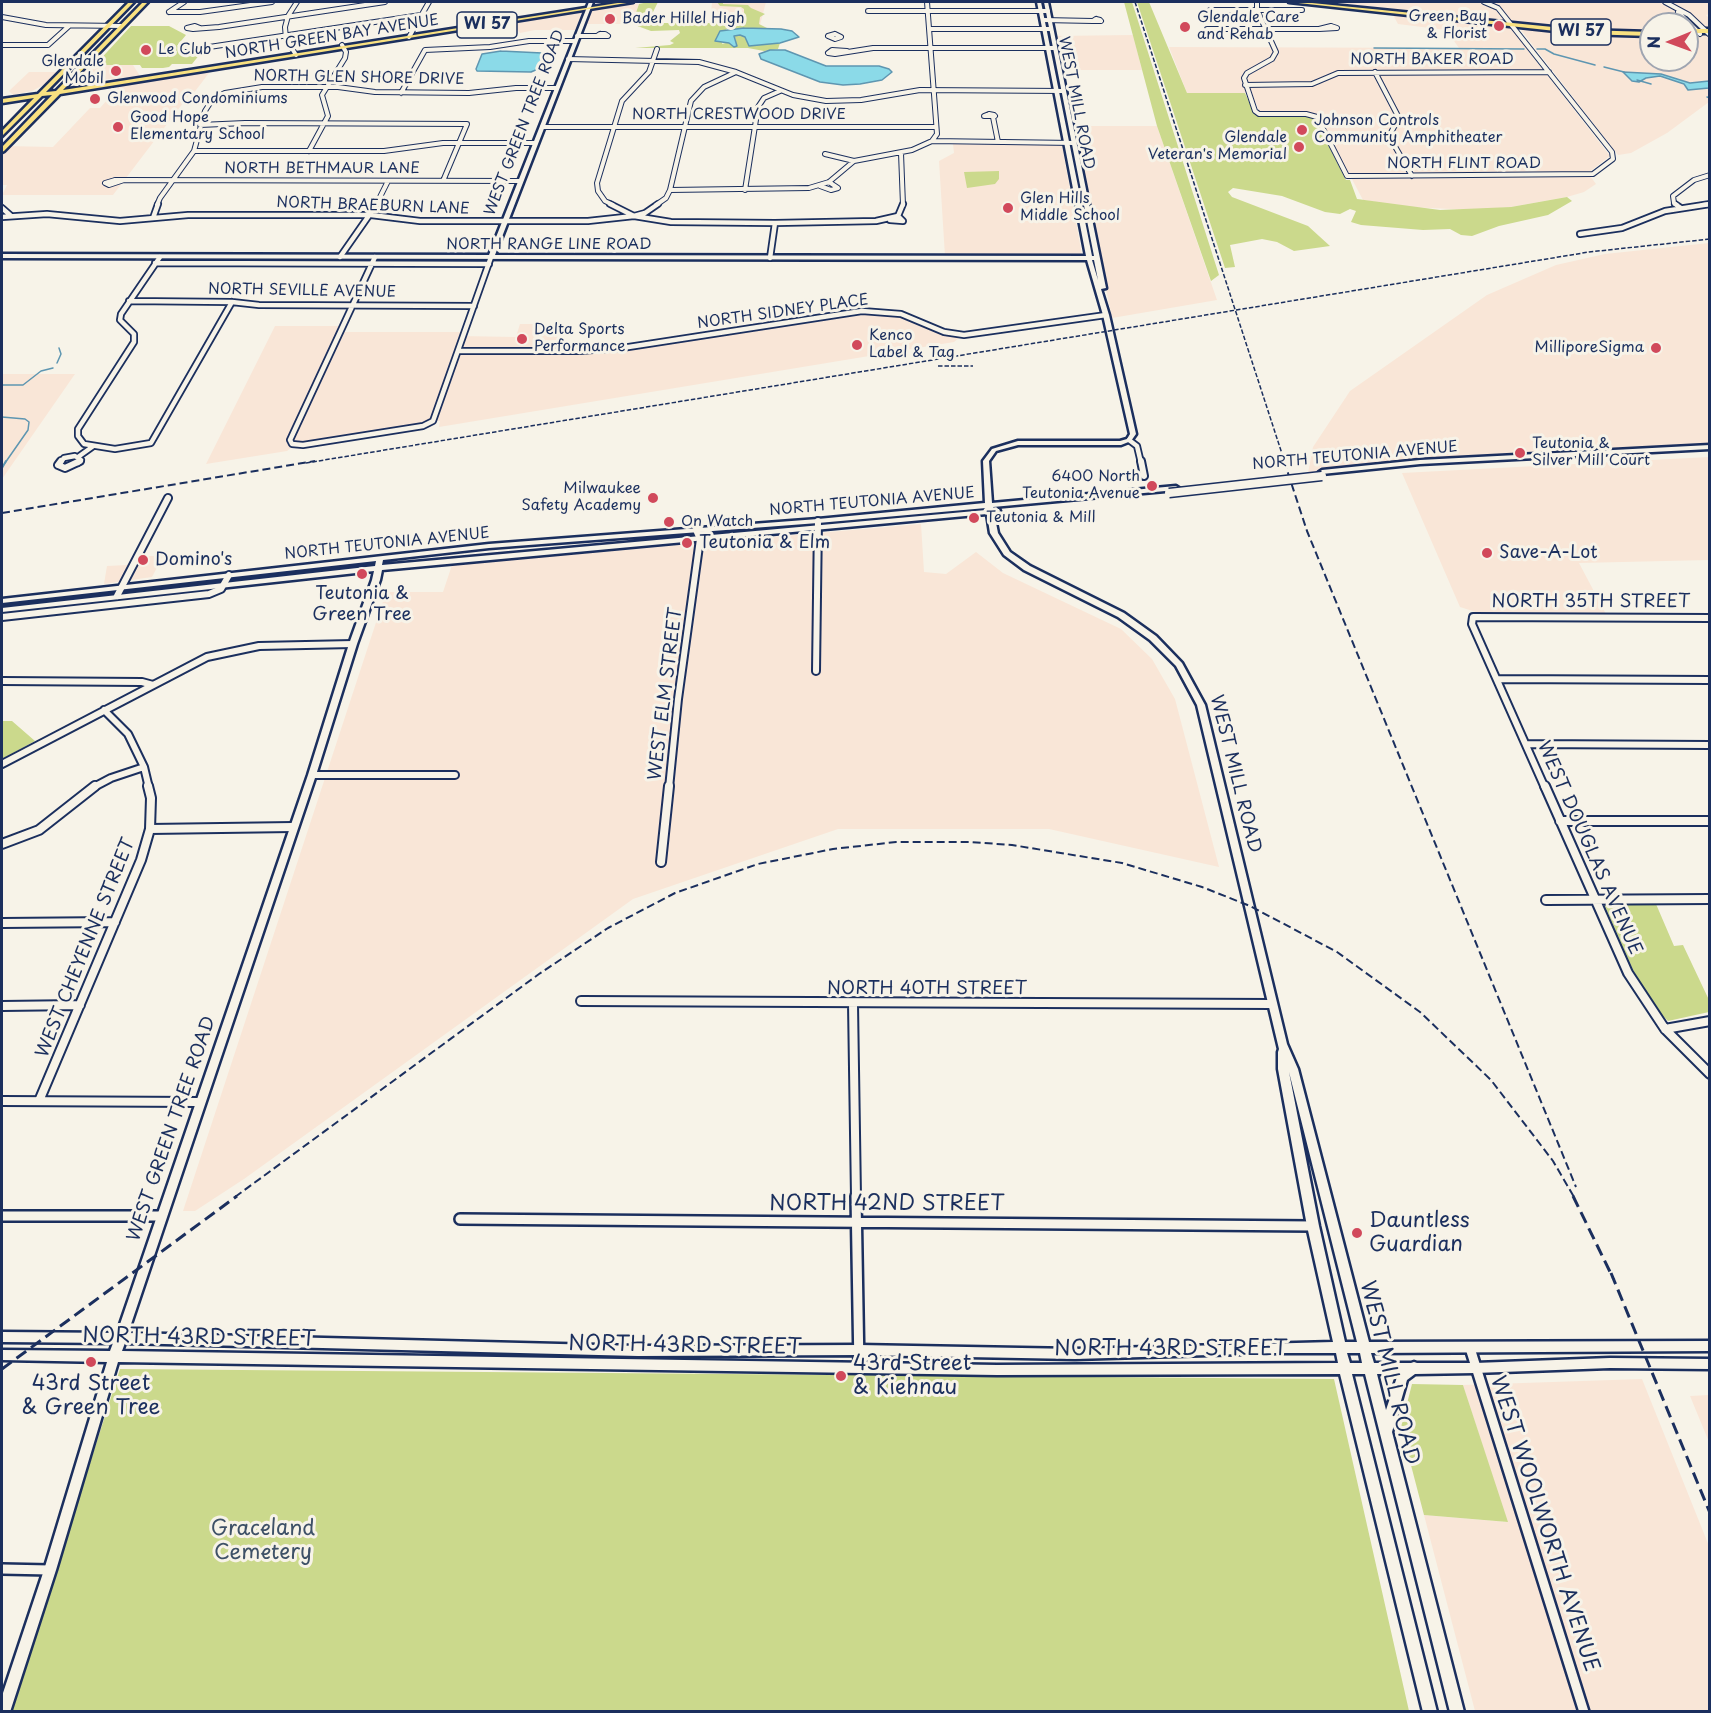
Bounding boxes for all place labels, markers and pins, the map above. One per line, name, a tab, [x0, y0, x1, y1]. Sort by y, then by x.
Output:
place label: Green Bay & Florist	[1408, 8, 1487, 43]
place label: Glendale Care and Rehab	[1197, 9, 1299, 44]
place label: Bader Hillel High	[622, 10, 745, 28]
marker: Bader Hillel High	[603, 12, 617, 26]
marker: Green Bay & Florist	[1492, 19, 1506, 33]
marker: Glendale Care and Rehab	[1178, 20, 1192, 34]
place label: Le Club	[158, 41, 211, 59]
marker: Le Club	[139, 43, 153, 57]
place label: Glendale Mobil	[41, 53, 104, 88]
marker: Glendale Mobil	[109, 64, 123, 78]
place label: Glenwood Condominiums	[107, 90, 288, 108]
marker: Glenwood Condominiums	[88, 92, 102, 106]
place label: Good Hope Elementary School	[130, 109, 265, 144]
place label: Johnson Controls Community Amphitheater	[1314, 112, 1503, 147]
marker: Good Hope Elementary School	[111, 120, 125, 134]
marker: Johnson Controls Community Amphitheater	[1295, 123, 1309, 137]
place label: Glendale Veteran's Memorial	[1148, 129, 1287, 164]
marker: Glendale Veteran's Memorial	[1292, 140, 1306, 154]
place label: Glen Hills Middle School	[1020, 190, 1120, 225]
marker: Glen Hills Middle School	[1001, 201, 1015, 215]
place label: Delta Sports Performance	[534, 321, 625, 356]
place label: Kenco Label & Tag	[869, 327, 955, 362]
marker: Delta Sports Performance	[515, 332, 529, 346]
marker: Kenco Label & Tag	[850, 338, 864, 352]
place label: MilliporeSigma	[1535, 339, 1644, 357]
marker: MilliporeSigma	[1649, 341, 1663, 355]
place label: Teutonia & Silver Mill Court	[1532, 435, 1650, 470]
marker: Teutonia & Silver Mill Court	[1513, 446, 1527, 460]
place label: 6400 North Teutonia Avenue	[1022, 468, 1140, 503]
marker: 6400 North Teutonia Avenue	[1145, 479, 1159, 493]
place label: Milwaukee Safety Academy	[522, 480, 641, 515]
marker: Milwaukee Safety Academy	[646, 491, 660, 505]
place label: Teutonia & Mill	[986, 509, 1096, 527]
marker: Teutonia & Mill	[967, 511, 981, 525]
place label: On Watch	[681, 513, 753, 531]
marker: On Watch	[662, 515, 676, 529]
place label: Teutonia & Elm	[699, 532, 830, 554]
marker: Teutonia & Elm	[680, 536, 694, 550]
place label: Save-A-Lot	[1499, 542, 1598, 564]
marker: Save-A-Lot	[1480, 546, 1494, 560]
place label: Domino's	[155, 549, 232, 571]
marker: Domino's	[136, 553, 150, 567]
marker: Teutonia & Green Tree	[355, 567, 369, 581]
place label: Teutonia & Green Tree	[312, 583, 412, 626]
place label: Dauntless Guardian	[1369, 1208, 1470, 1258]
marker: Dauntless Guardian	[1350, 1226, 1364, 1240]
place label: 43rd Street & Kiehnau	[853, 1351, 971, 1401]
marker: 43rd Street & Green Tree	[84, 1355, 98, 1369]
marker: 43rd Street & Kiehnau	[834, 1369, 848, 1383]
place label: 43rd Street & Green Tree	[22, 1371, 160, 1421]

